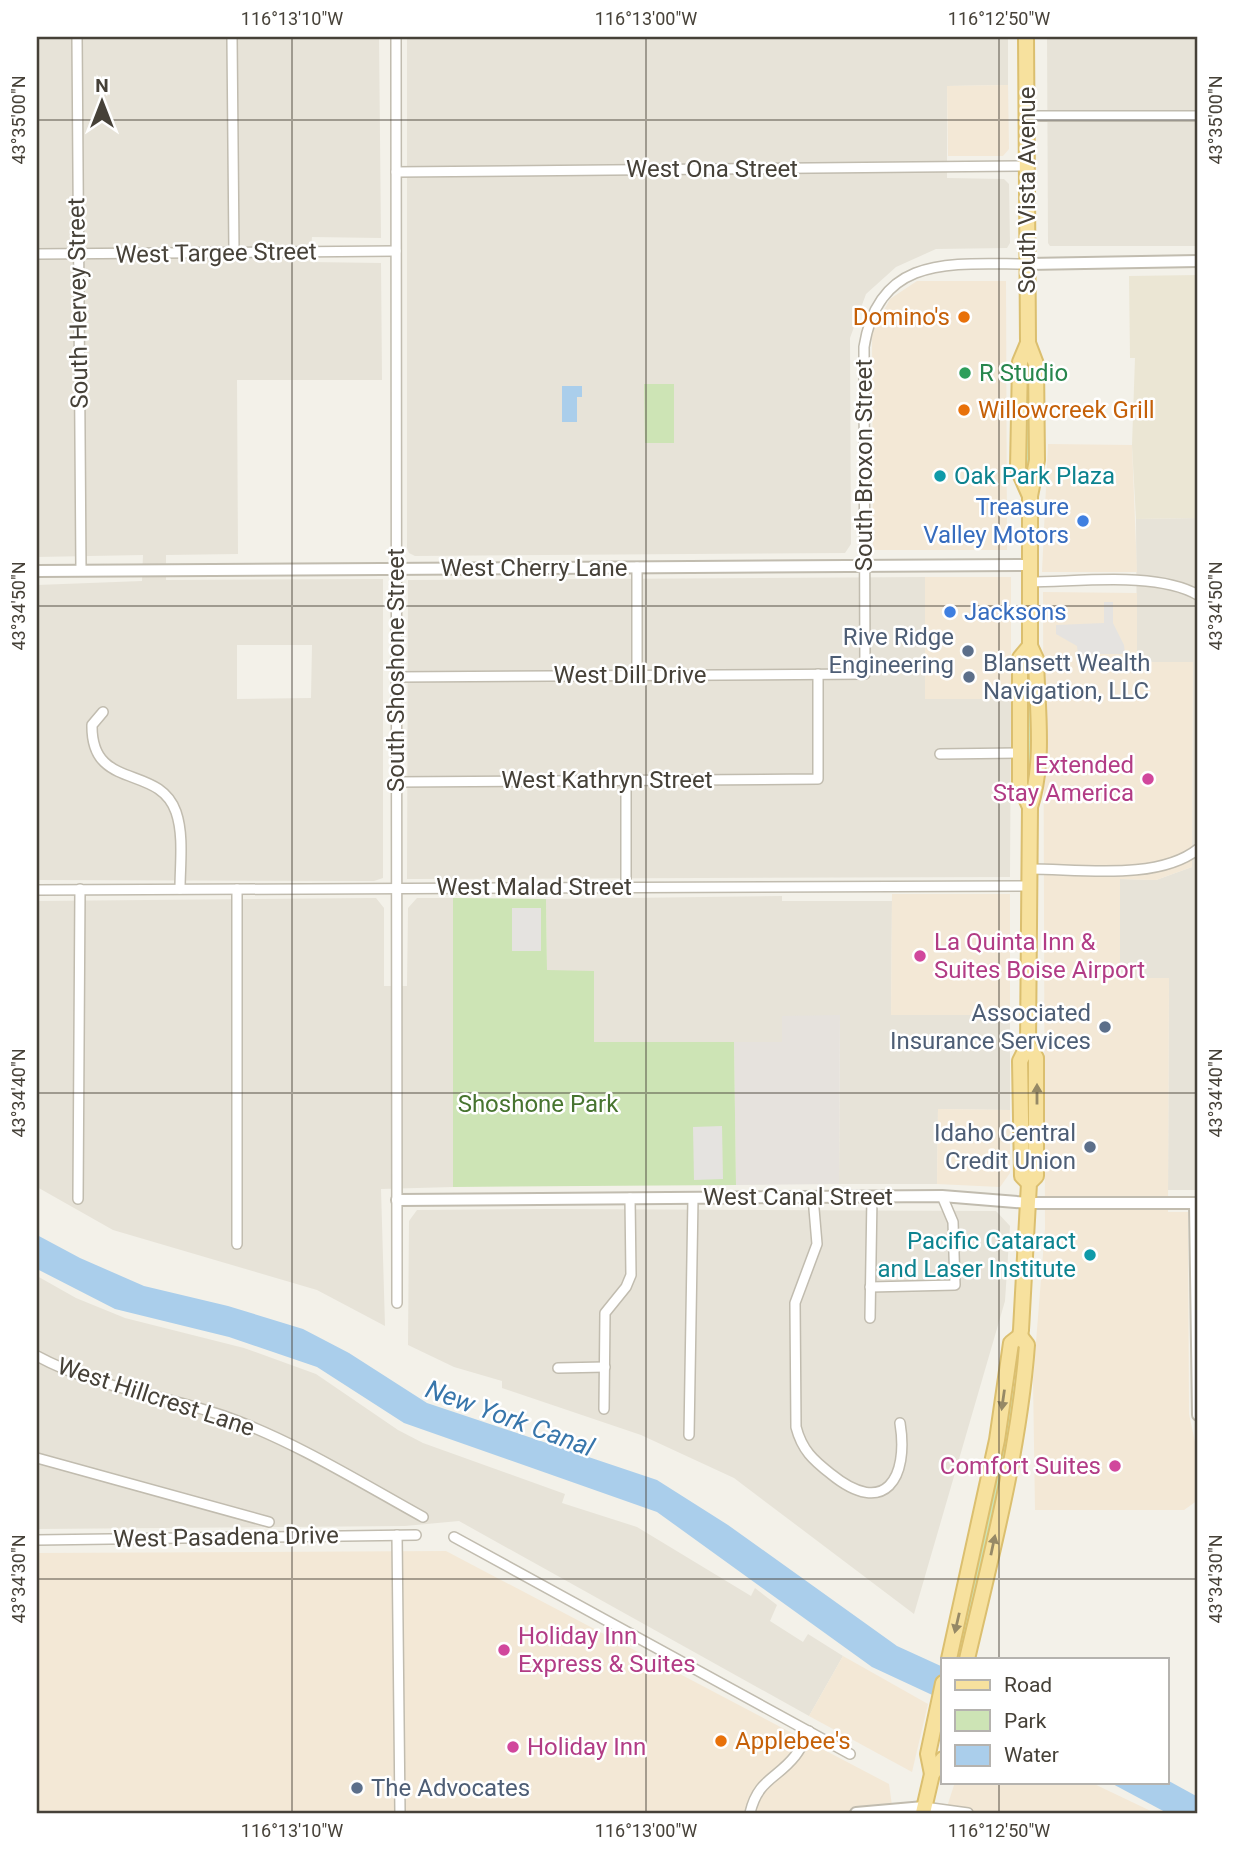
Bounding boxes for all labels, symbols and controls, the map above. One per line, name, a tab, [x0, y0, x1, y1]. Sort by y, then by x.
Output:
text: 116°13'10"W	[241, 8, 343, 29]
text: 116°13'00"W	[595, 8, 697, 29]
text: 116°12'50"W	[948, 8, 1050, 29]
north arrow	[66, 66, 136, 136]
text: N	[95, 74, 109, 97]
text: 43°35'00"N	[8, 75, 29, 165]
text: 43°35'00"N	[1205, 75, 1226, 165]
street label: South Vista Avenue	[1013, 86, 1041, 294]
street label: West Ona Street	[626, 155, 798, 183]
street label: South Hervey Street	[62, 197, 94, 409]
street label: West Targee Street	[115, 237, 317, 269]
place label: Domino's	[853, 303, 950, 331]
marker: Domino's	[956, 309, 972, 325]
street label: South Broxon Street	[850, 359, 878, 571]
place label: R Studio	[979, 359, 1068, 387]
marker: R Studio	[957, 365, 973, 381]
place label: Willowcreek Grill	[978, 396, 1155, 424]
marker: Willowcreek Grill	[956, 402, 972, 418]
place label: Oak Park Plaza	[954, 462, 1115, 490]
marker: Oak Park Plaza	[932, 468, 948, 484]
place label: Treasure Valley Motors	[923, 493, 1069, 549]
marker: Treasure Valley Motors	[1075, 513, 1091, 529]
street label: South Shoshone Street	[382, 548, 410, 792]
street label: West Cherry Lane	[440, 554, 628, 582]
text: 43°34'50"N	[8, 561, 29, 651]
text: 43°34'50"N	[1205, 561, 1226, 651]
place label: Jacksons	[964, 598, 1067, 626]
marker: Jacksons	[942, 604, 958, 620]
place label: Rive Ridge Engineering	[828, 623, 954, 679]
marker: Rive Ridge Engineering	[960, 643, 976, 659]
place label: Blansett Wealth Navigation, LLC	[983, 649, 1150, 705]
street label: West Dill Drive	[554, 661, 706, 689]
marker: Blansett Wealth Navigation, LLC	[961, 669, 977, 685]
place label: Extended Stay America	[993, 751, 1134, 807]
street label: West Kathryn Street	[501, 766, 713, 794]
marker: Extended Stay America	[1140, 771, 1156, 787]
street label: West Malad Street	[436, 873, 632, 901]
place label: La Quinta Inn & Suites Boise Airport	[934, 928, 1145, 984]
marker: La Quinta Inn & Suites Boise Airport	[912, 948, 928, 964]
place label: Associated Insurance Services	[890, 999, 1091, 1055]
marker: Associated Insurance Services	[1097, 1019, 1113, 1035]
text: 43°34'40"N	[8, 1048, 29, 1138]
text: 43°34'40"N	[1205, 1048, 1226, 1138]
one-way arrow	[1031, 1082, 1043, 1104]
park label: Shoshone Park	[458, 1090, 619, 1118]
place label: Idaho Central Credit Union	[934, 1119, 1076, 1175]
marker: Idaho Central Credit Union	[1082, 1139, 1098, 1155]
street label: West Canal Street	[703, 1183, 893, 1211]
place label: Pacific Cataract and Laser Institute	[878, 1227, 1076, 1283]
marker: Pacific Cataract and Laser Institute	[1082, 1247, 1098, 1263]
street label: West Hillcrest Lane	[54, 1352, 258, 1442]
water label: New York Canal	[422, 1374, 599, 1463]
one-way arrow	[997, 1389, 1008, 1411]
place label: Comfort Suites	[940, 1452, 1101, 1480]
marker: Comfort Suites	[1107, 1458, 1123, 1474]
street label: West Pasadena Drive	[113, 1521, 339, 1553]
text: 43°34'30"N	[8, 1534, 29, 1624]
one-way arrow	[988, 1534, 999, 1556]
text: 43°34'30"N	[1205, 1534, 1226, 1624]
one-way arrow	[951, 1612, 962, 1634]
place label: Holiday Inn Express & Suites	[518, 1622, 696, 1678]
marker: Holiday Inn Express & Suites	[496, 1642, 512, 1658]
legend	[941, 1658, 1168, 1784]
text: Road	[1004, 1673, 1052, 1697]
text: Park	[1004, 1709, 1047, 1733]
place label: Applebee's	[735, 1727, 851, 1755]
place label: Holiday Inn	[527, 1733, 646, 1761]
marker: Applebee's	[713, 1733, 729, 1749]
marker: Holiday Inn	[505, 1739, 521, 1755]
text: Water	[1004, 1743, 1059, 1767]
place label: The Advocates	[371, 1774, 530, 1802]
marker: The Advocates	[349, 1780, 365, 1796]
text: 116°13'10"W	[241, 1820, 343, 1841]
text: 116°13'00"W	[595, 1820, 697, 1841]
text: 116°12'50"W	[948, 1820, 1050, 1841]

